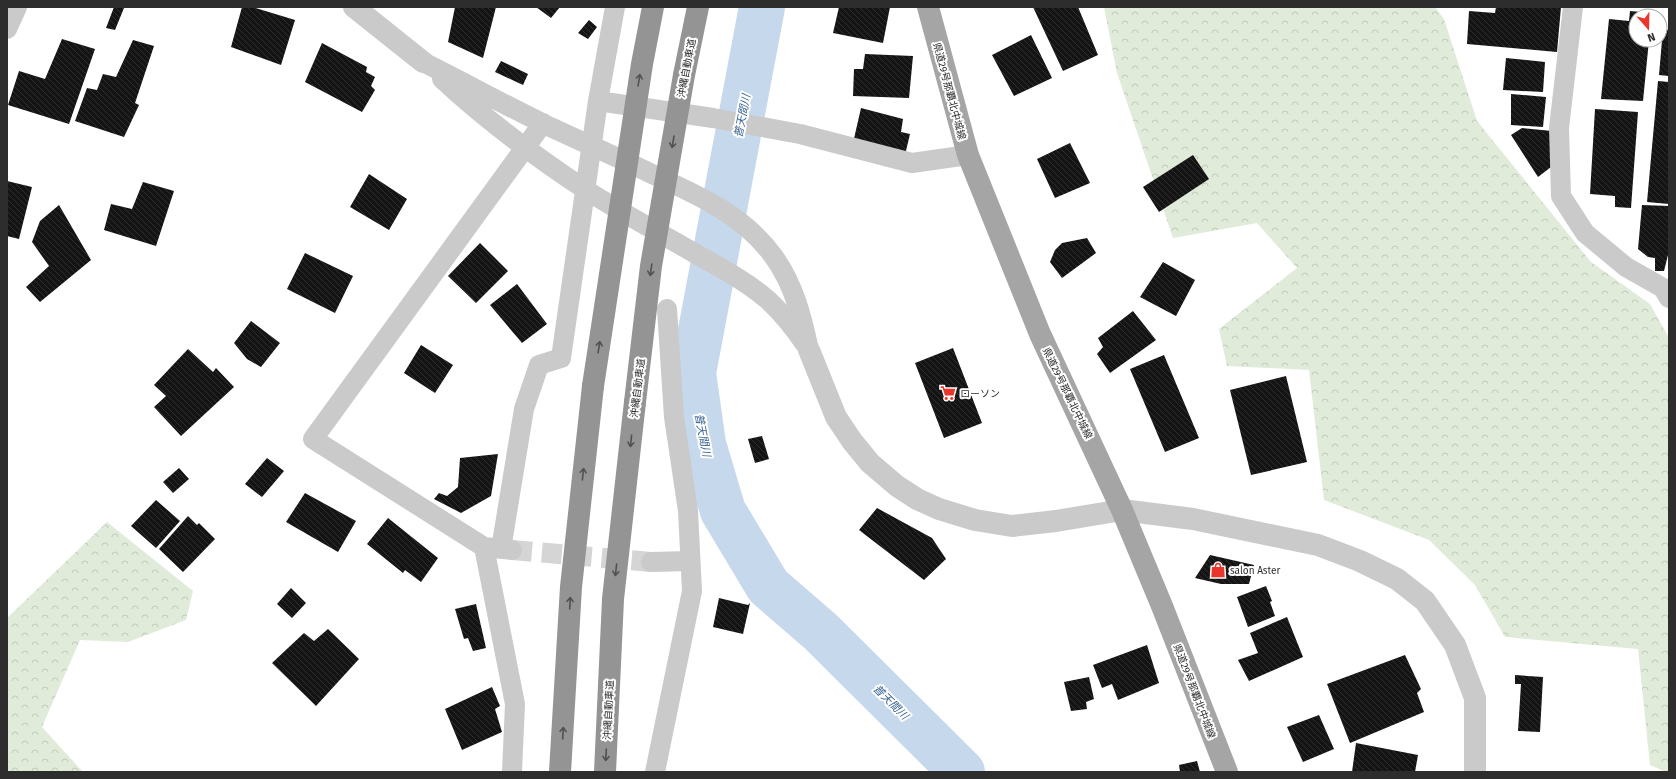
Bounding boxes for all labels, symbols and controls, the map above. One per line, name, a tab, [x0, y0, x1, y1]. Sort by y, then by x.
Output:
north arrow	[1628, 8, 1668, 48]
text: N	[1646, 30, 1657, 44]
street label: 沖縄自動車道	[675, 38, 699, 99]
street label: 県道29号那覇北中城線	[930, 41, 968, 141]
one-way arrow	[636, 74, 644, 87]
water label: 普天間川	[732, 92, 753, 139]
one-way arrow	[668, 135, 676, 148]
one-way arrow	[647, 263, 655, 276]
one-way arrow	[595, 341, 603, 354]
street label: 県道29号那覇北中城線	[1040, 346, 1094, 441]
street label: 沖縄自動車道	[628, 358, 648, 419]
supermarket icon: ローソン	[939, 384, 957, 402]
place label: ローソン	[960, 388, 1000, 400]
water label: 普天間川	[692, 412, 713, 459]
one-way arrow	[627, 434, 635, 447]
one-way arrow	[580, 468, 587, 481]
shop icon: salon Aster	[1209, 561, 1227, 579]
one-way arrow	[613, 563, 620, 576]
place label: salon Aster	[1230, 565, 1280, 577]
one-way arrow	[567, 597, 574, 610]
street label: 県道29号那覇北中城線	[1171, 642, 1218, 740]
street label: 沖縄自動車道	[601, 680, 617, 740]
water label: 普天間川	[870, 682, 912, 723]
one-way arrow	[559, 727, 566, 740]
one-way arrow	[602, 748, 609, 761]

